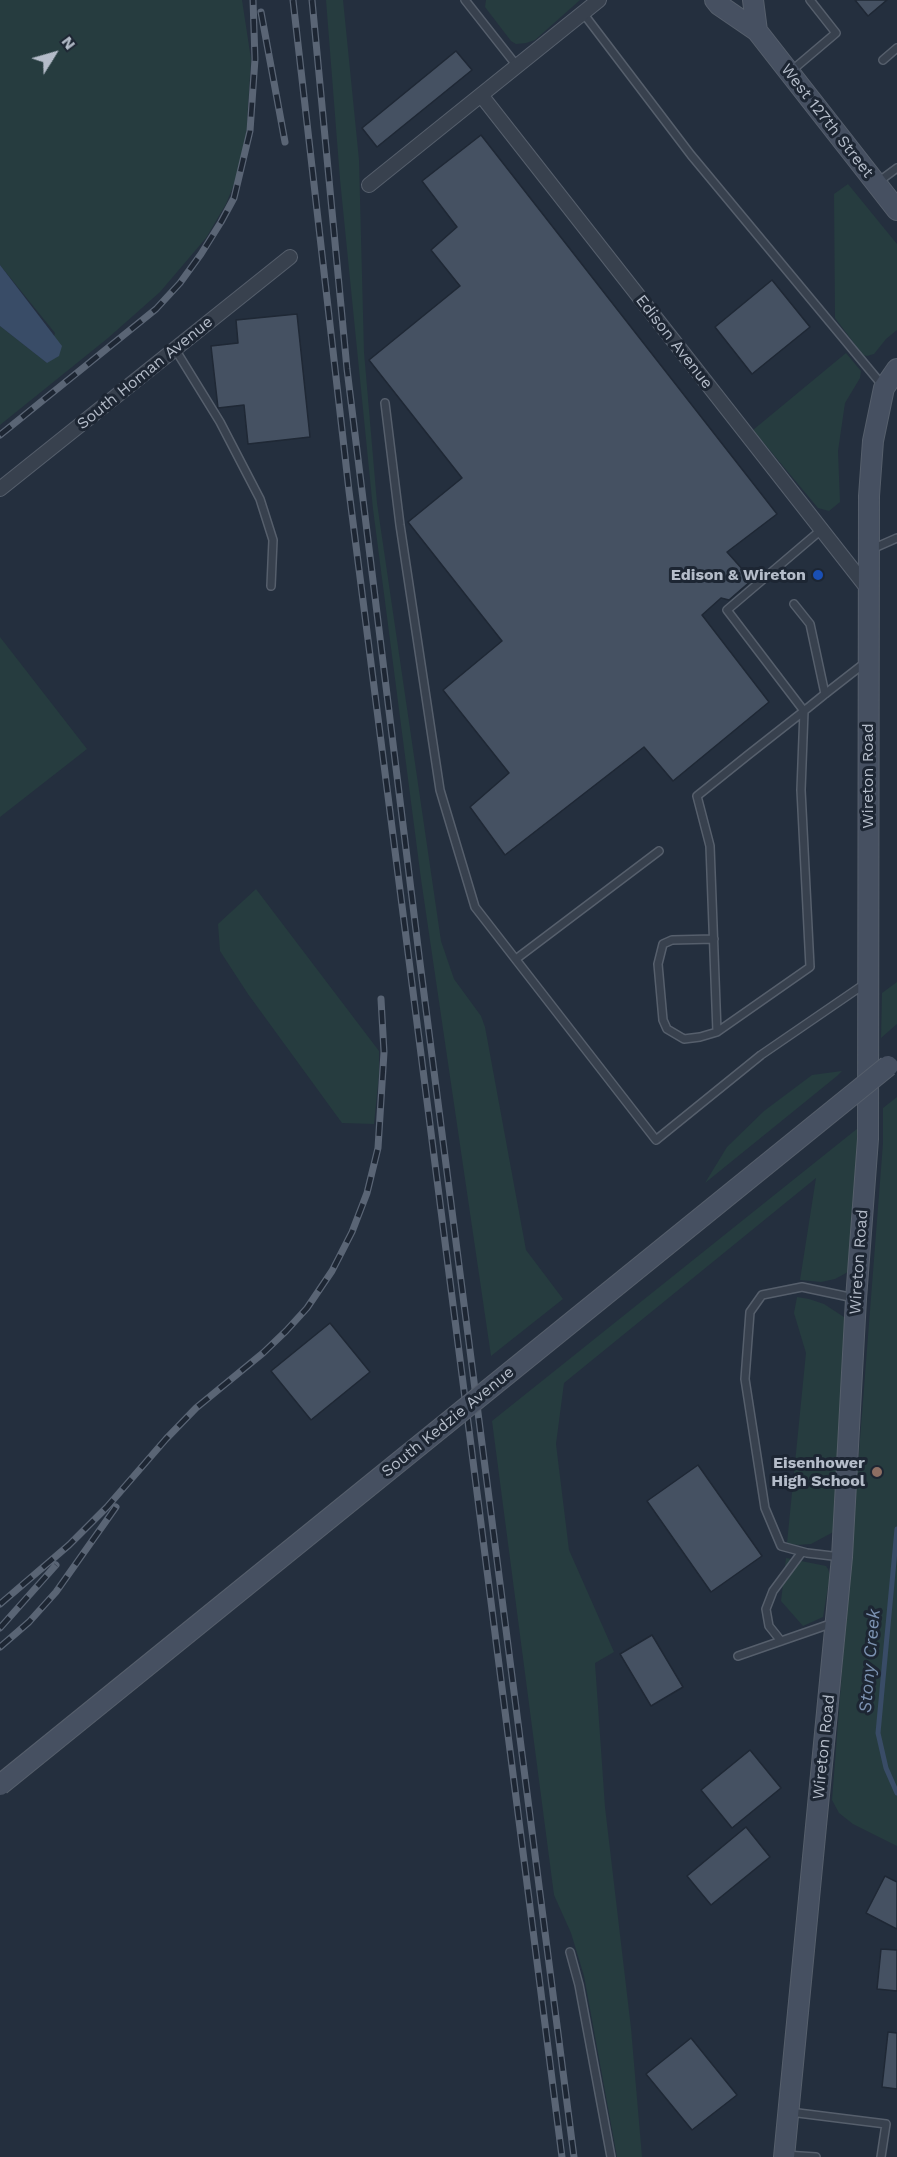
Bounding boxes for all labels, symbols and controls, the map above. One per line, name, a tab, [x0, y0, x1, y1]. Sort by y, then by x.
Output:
north arrow	[24, 24, 84, 84]
text: N	[58, 32, 80, 53]
street label: West 127th Street	[777, 60, 877, 182]
street label: Edison Avenue	[631, 291, 717, 393]
street label: South Homan Avenue	[73, 312, 217, 434]
place label: Edison & Wireton	[671, 565, 806, 585]
marker: Edison & Wireton	[811, 568, 825, 582]
street label: Wireton Road	[858, 723, 878, 829]
street label: Wireton Road	[846, 1209, 872, 1315]
street label: South Kedzie Avenue	[378, 1363, 518, 1481]
place label: Eisenhower High School	[771, 1453, 865, 1491]
marker: Eisenhower High School	[870, 1465, 884, 1479]
water label: Stony Creek	[855, 1608, 885, 1714]
street label: Wireton Road	[809, 1693, 839, 1801]

